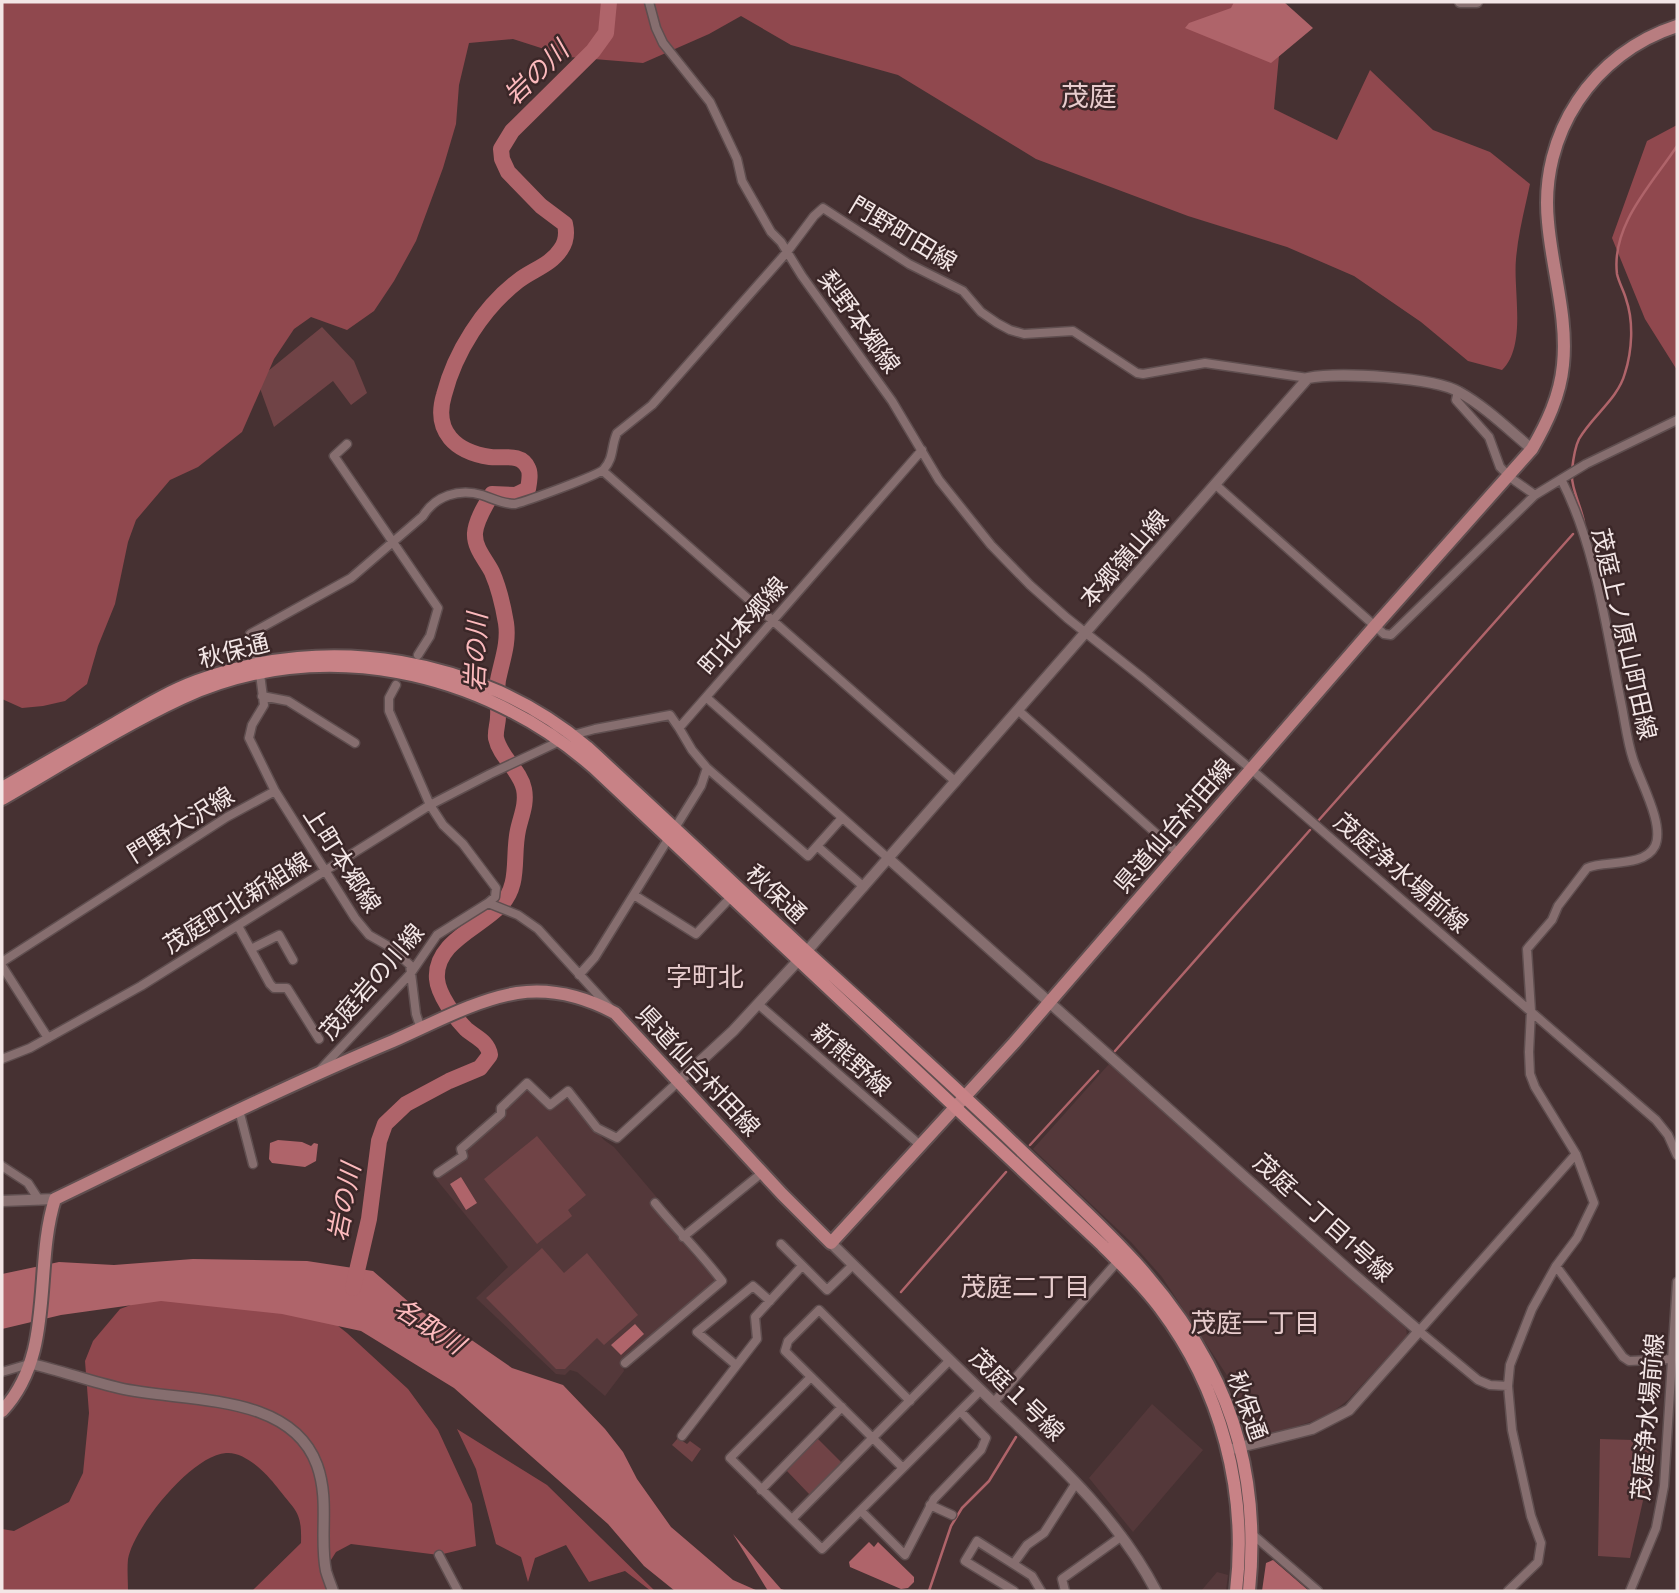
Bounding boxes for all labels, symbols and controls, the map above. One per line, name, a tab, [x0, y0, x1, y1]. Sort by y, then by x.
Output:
water label: 岩の川	[498, 33, 577, 111]
district label: 茂庭	[1061, 80, 1117, 113]
street label: 門野町田線	[844, 191, 962, 277]
street label: 梨野本郷線	[812, 265, 906, 379]
street label: 本郷嶺山線	[1074, 505, 1174, 613]
street label: 茂庭上ノ原山町田線	[1586, 526, 1662, 742]
street label: 町北本郷線	[693, 572, 793, 680]
water label: 岩の川	[460, 610, 492, 692]
street label: 秋保通	[196, 629, 272, 673]
street label: 県道仙台村田線	[1108, 753, 1240, 899]
street label: 門野大沢線	[123, 781, 239, 869]
street label: 上町本郷線	[298, 802, 386, 918]
street label: 茂庭浄水場前線	[1328, 807, 1474, 939]
street label: 茂庭町北新組線	[158, 847, 316, 959]
street label: 秋保通	[740, 859, 812, 929]
street label: 茂庭岩の川線	[314, 918, 430, 1046]
district label: 字町北	[666, 962, 744, 992]
street label: 県道仙台村田線	[630, 1000, 766, 1142]
street label: 新熊野線	[806, 1018, 896, 1102]
street label: 茂庭一丁目1号線	[1248, 1148, 1398, 1288]
water label: 岩の川	[322, 1158, 367, 1243]
district label: 茂庭二丁目	[960, 1272, 1090, 1302]
water label: 名取川	[388, 1292, 472, 1361]
district label: 茂庭一丁目	[1190, 1308, 1320, 1338]
street label: 茂庭浄水場前線	[1627, 1332, 1669, 1502]
street label: 茂庭１号線	[964, 1343, 1070, 1447]
street label: 秋保通	[1222, 1367, 1272, 1445]

